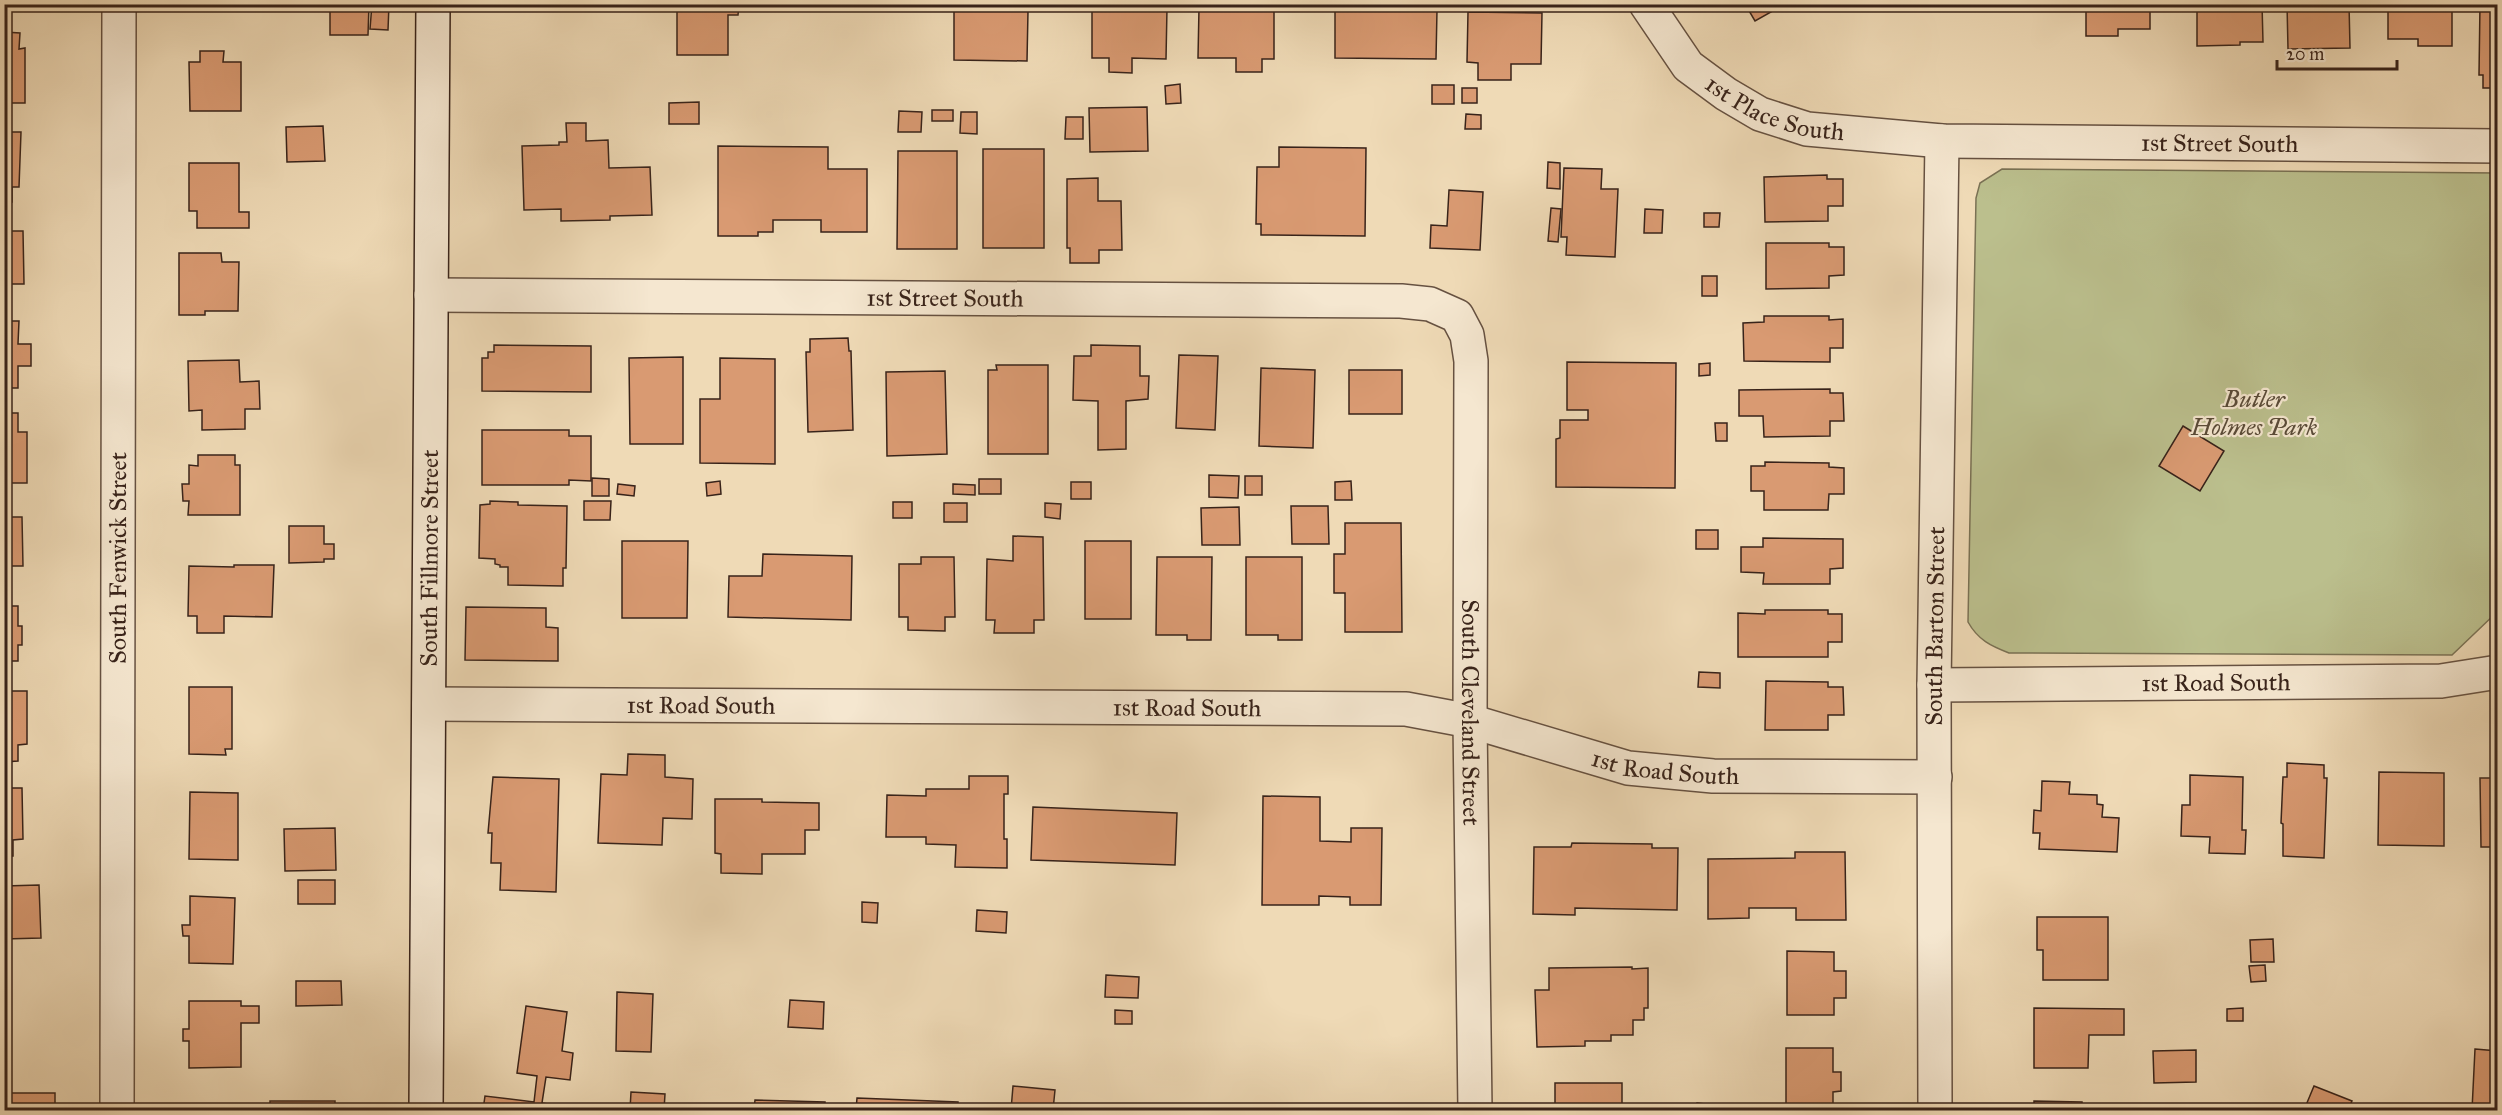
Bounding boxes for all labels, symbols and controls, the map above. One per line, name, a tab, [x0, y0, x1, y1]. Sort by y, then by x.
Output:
scale bar	[2277, 33, 2397, 71]
text: 20 m	[2286, 43, 2324, 65]
street label: 1st Place South	[1699, 69, 1845, 147]
street label: 1st Street South	[2141, 128, 2298, 159]
street label: 1st Street South	[866, 283, 1024, 314]
park label: Butler Holmes Park	[2190, 384, 2317, 442]
street label: South Fillmore Street	[414, 449, 445, 667]
street label: South Fenwick Street	[103, 451, 133, 664]
street label: South Barton Street	[1919, 526, 1951, 726]
street label: South Cleveland Street	[1455, 599, 1486, 826]
street label: 1st Road South	[2141, 667, 2291, 698]
street label: 1st Road South	[626, 690, 776, 721]
street label: 1st Road South	[1112, 692, 1262, 723]
street label: 1st Road South	[1588, 743, 1739, 791]

